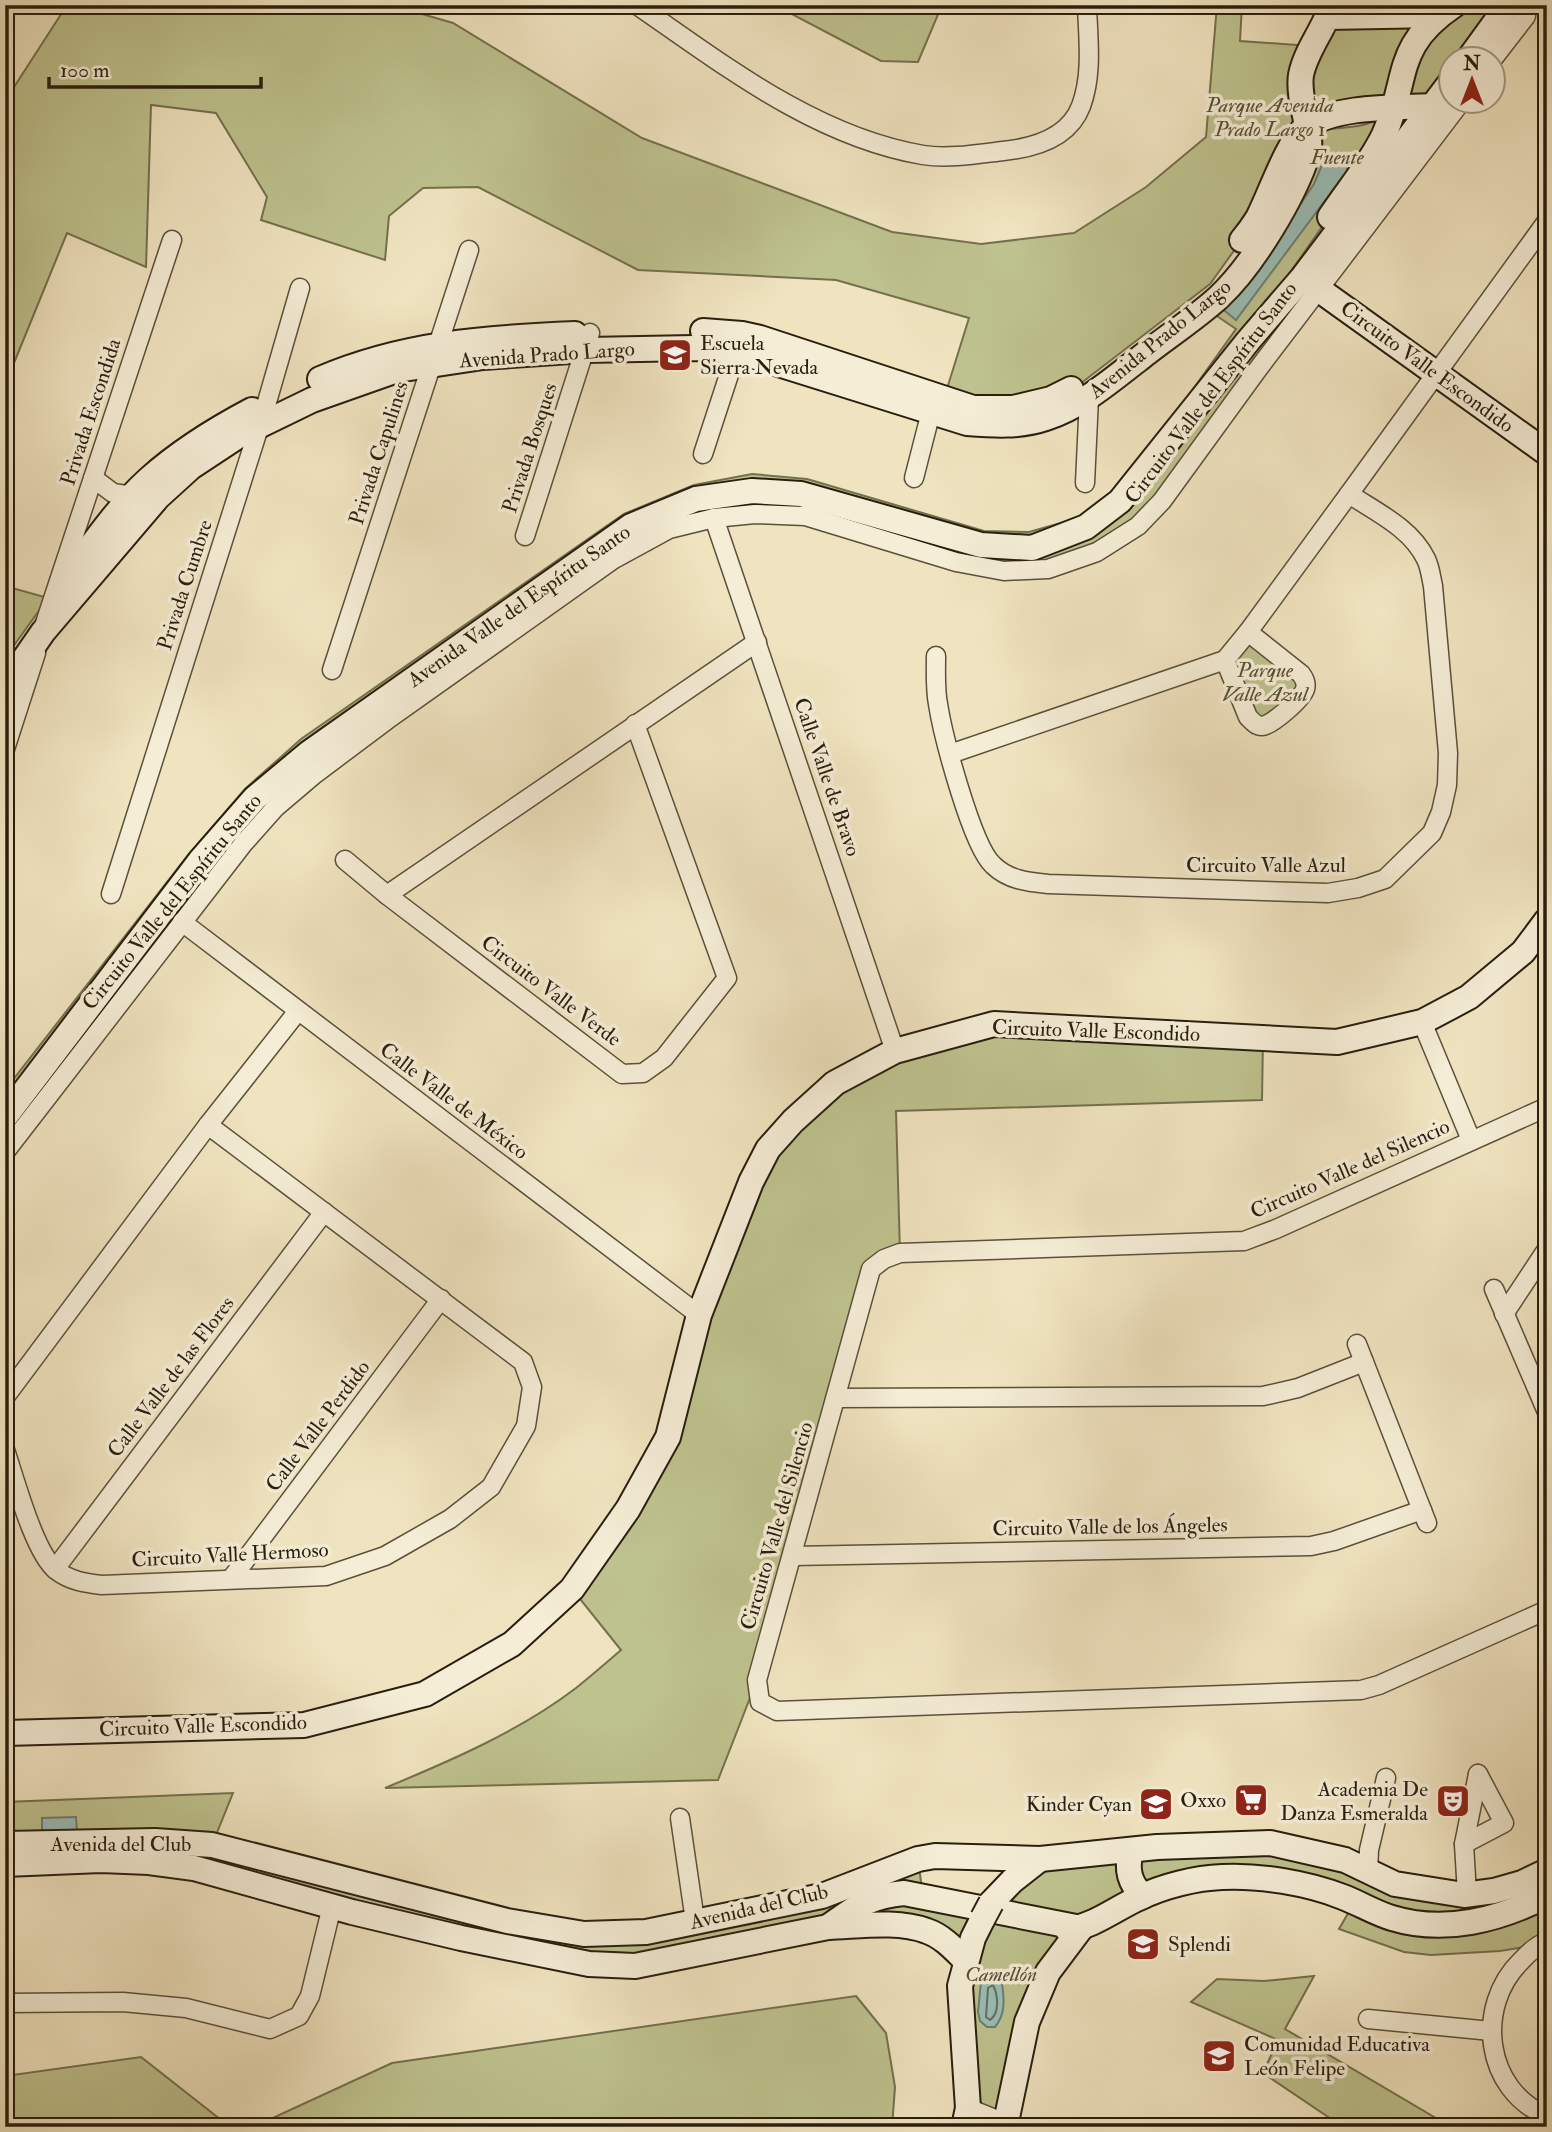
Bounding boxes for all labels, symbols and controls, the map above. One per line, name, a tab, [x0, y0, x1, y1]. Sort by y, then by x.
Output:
scale bar	[49, 46, 261, 90]
north arrow	[1436, 46, 1506, 116]
text: N	[1462, 52, 1481, 76]
text: 100 m	[60, 57, 110, 84]
park label: Parque Avenida Prado Largo 1	[1205, 92, 1334, 143]
park label: Fuente	[1309, 144, 1365, 171]
street label: Avenida Prado Largo	[1082, 273, 1237, 405]
street label: Circuito Valle del Espíritu Santo	[1119, 277, 1303, 509]
street label: Circuito Valle Escondido	[1335, 295, 1519, 439]
place label: Escuela Sierra Nevada	[700, 330, 819, 381]
street label: Privada Escondida	[55, 335, 128, 489]
street label: Avenida Prado Largo	[457, 335, 636, 375]
school or university icon: Escuela Sierra Nevada	[656, 336, 694, 374]
street label: Privada Capulines	[343, 378, 415, 528]
street label: Privada Bosques	[496, 379, 564, 517]
street label: Privada Cumbre	[151, 516, 219, 654]
street label: Avenida Valle del Espíritu Santo	[401, 519, 636, 694]
park label: Parque Valle Azul	[1222, 657, 1310, 708]
street label: Calle Valle de Bravo	[787, 694, 867, 860]
street label: Circuito Valle del Espíritu Santo	[76, 788, 268, 1016]
street label: Circuito Valle Azul	[1186, 852, 1347, 879]
street label: Circuito Valle Verde	[475, 929, 627, 1053]
street label: Circuito Valle Escondido	[992, 1014, 1200, 1048]
street label: Calle Valle de México	[374, 1036, 534, 1166]
street label: Circuito Valle del Silencio	[1246, 1113, 1454, 1225]
street label: Calle Valle de las Flores	[102, 1291, 240, 1463]
street label: Calle Valle Perdido	[260, 1355, 376, 1497]
street label: Circuito Valle del Silencio	[734, 1419, 820, 1633]
street label: Circuito Valle de los Ángeles	[992, 1511, 1228, 1543]
street label: Circuito Valle Hermoso	[131, 1536, 329, 1574]
street label: Circuito Valle Escondido	[99, 1709, 307, 1743]
place label: Academia De Danza Esmeralda	[1280, 1776, 1428, 1827]
supermarket icon: Oxxo	[1232, 1781, 1270, 1819]
theatre icon: Academia De Danza Esmeralda	[1434, 1782, 1472, 1820]
school or university icon: Kinder Cyan	[1137, 1785, 1175, 1823]
place label: Oxxo	[1180, 1787, 1226, 1814]
place label: Kinder Cyan	[1026, 1791, 1132, 1818]
street label: Avenida del Club	[50, 1831, 191, 1858]
street label: Avenida del Club	[686, 1878, 831, 1936]
school or university icon: Splendi	[1124, 1925, 1162, 1963]
place label: Splendi	[1168, 1931, 1231, 1958]
park label: Camellón	[965, 1961, 1037, 1988]
place label: Comunidad Educativa León Felipe	[1244, 2031, 1430, 2082]
school or university icon: Comunidad Educativa León Felipe	[1200, 2037, 1238, 2075]

